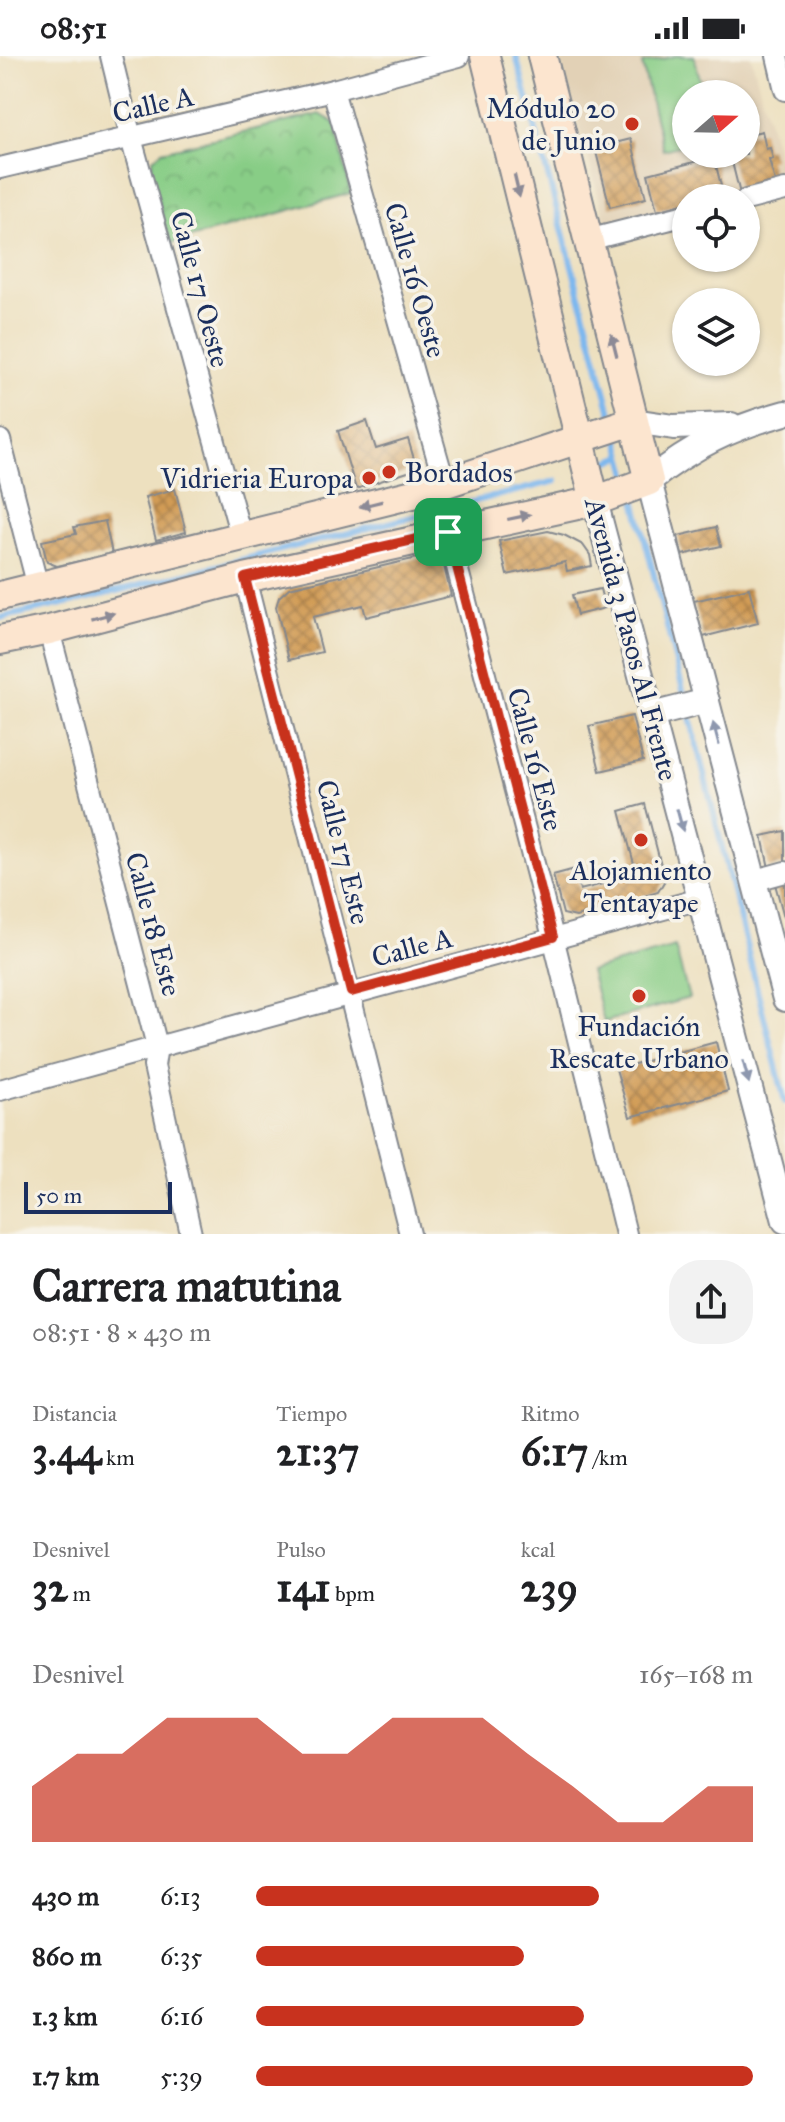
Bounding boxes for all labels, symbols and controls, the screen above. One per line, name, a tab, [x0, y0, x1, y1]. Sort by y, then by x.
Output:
text: 08:51	[40, 10, 107, 46]
street label: Calle A	[109, 78, 197, 131]
north arrow	[672, 80, 760, 168]
map controls	[672, 80, 760, 376]
place label: Módulo 20 de Junio	[486, 91, 616, 158]
marker: Módulo 20 de Junio	[623, 115, 641, 133]
one-way arrow	[511, 174, 524, 199]
button: locate	[672, 184, 760, 272]
street label: Calle 16 Oeste	[377, 199, 454, 362]
street label: Calle 17 Oeste	[163, 207, 238, 371]
button: layers	[672, 288, 760, 376]
one-way arrow	[607, 333, 620, 358]
place label: Bordados	[405, 455, 513, 490]
place label: Vidrieria Europa	[160, 461, 353, 496]
marker: Bordados	[380, 463, 398, 481]
marker: Vidrieria Europa	[360, 469, 378, 487]
street label: Avenida 3 Pasos Al Frente	[577, 493, 686, 784]
one-way arrow	[358, 498, 383, 511]
pin	[414, 498, 482, 566]
icon: arrive	[426, 510, 470, 554]
one-way arrow	[507, 510, 532, 523]
one-way arrow	[91, 609, 116, 621]
street label: Calle 16 Este	[500, 684, 571, 835]
one-way arrow	[709, 721, 721, 746]
street label: Calle 17 Este	[309, 776, 378, 928]
one-way arrow	[674, 808, 686, 833]
marker: Alojamiento Tentayape	[632, 831, 650, 849]
street label: Calle 18 Este	[118, 848, 190, 1000]
place label: Alojamiento Tentayape	[569, 853, 712, 920]
street label: Calle A	[368, 920, 457, 975]
marker: Fundación Rescate Urbano	[630, 987, 648, 1005]
place label: Fundación Rescate Urbano	[549, 1009, 729, 1076]
one-way arrow	[740, 1059, 752, 1084]
scale bar	[24, 1178, 172, 1214]
text: 50 m	[36, 1182, 82, 1209]
text: Carrera matutina	[32, 1259, 341, 1313]
button: share	[669, 1260, 753, 1344]
text: 08:51 · 8 × 430 m	[32, 1316, 211, 1348]
text: Distancia	[32, 1400, 117, 1427]
text: Tiempo	[276, 1400, 347, 1427]
text: Ritmo	[521, 1400, 580, 1427]
text: 3.44	[32, 1427, 101, 1476]
text: 21:37	[276, 1427, 359, 1476]
text: 6:17	[521, 1427, 588, 1476]
text: km	[101, 1444, 135, 1471]
text: /km	[588, 1444, 628, 1471]
text: Desnivel	[32, 1536, 110, 1563]
text: Pulso	[276, 1536, 326, 1563]
text: kcal	[521, 1536, 555, 1563]
text: 32	[32, 1563, 68, 1612]
text: 141	[276, 1563, 330, 1612]
text: 239	[521, 1563, 578, 1612]
text: m	[68, 1580, 91, 1607]
text: bpm	[330, 1580, 375, 1607]
text: Desnivel	[32, 1658, 124, 1690]
text: 165–168 m	[639, 1658, 753, 1690]
text: 430 m	[32, 1880, 99, 1912]
text: 6:13	[160, 1880, 201, 1912]
text: 860 m	[32, 1940, 102, 1972]
text: 6:35	[160, 1940, 202, 1972]
text: 1.3 km	[32, 2000, 98, 2032]
text: 6:16	[160, 2000, 203, 2032]
text: 1.7 km	[32, 2060, 100, 2092]
text: 5:39	[160, 2060, 203, 2092]

